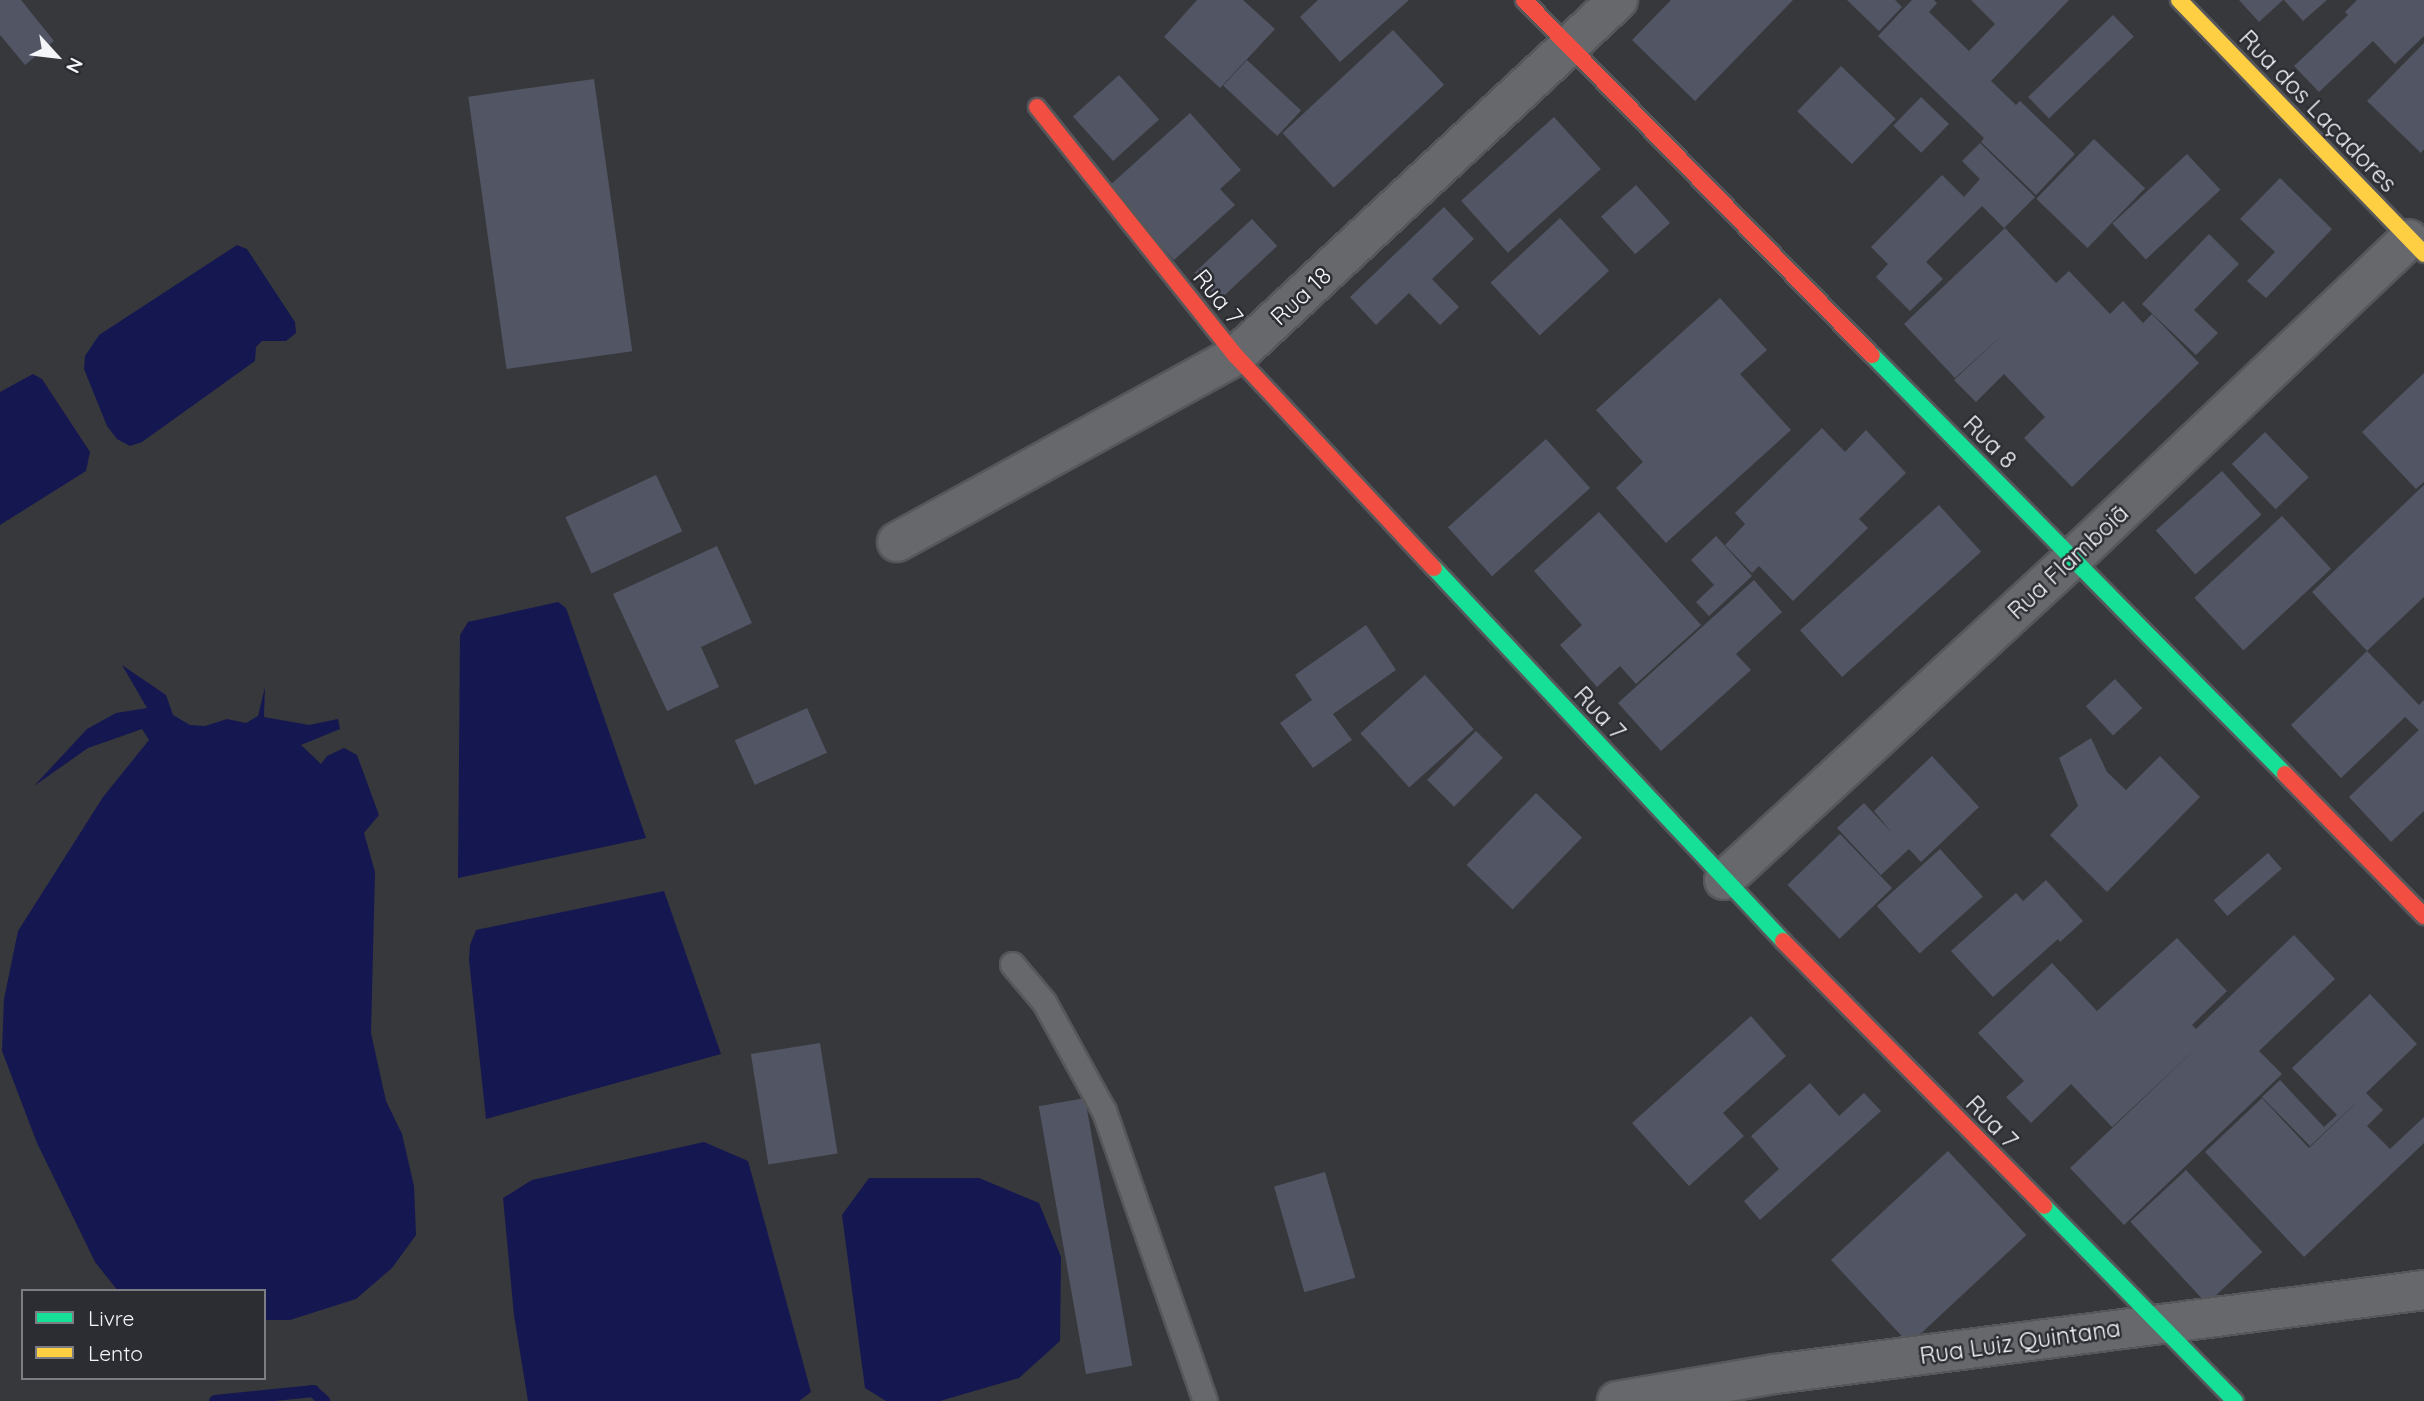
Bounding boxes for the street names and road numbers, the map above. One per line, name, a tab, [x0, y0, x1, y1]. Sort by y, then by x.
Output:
street label: Rua dos Laçadores	[2233, 24, 2403, 198]
street label: Rua 18	[1265, 261, 1337, 331]
street label: Rua 7	[1187, 263, 1249, 331]
street label: Rua 8	[1957, 409, 2023, 475]
street label: Rua Flamboiã	[2002, 499, 2134, 625]
street label: Rua 7	[1568, 680, 1632, 746]
street label: Rua 7	[1960, 1089, 2024, 1155]
street label: Rua Luiz Quintana	[1918, 1314, 2122, 1370]

